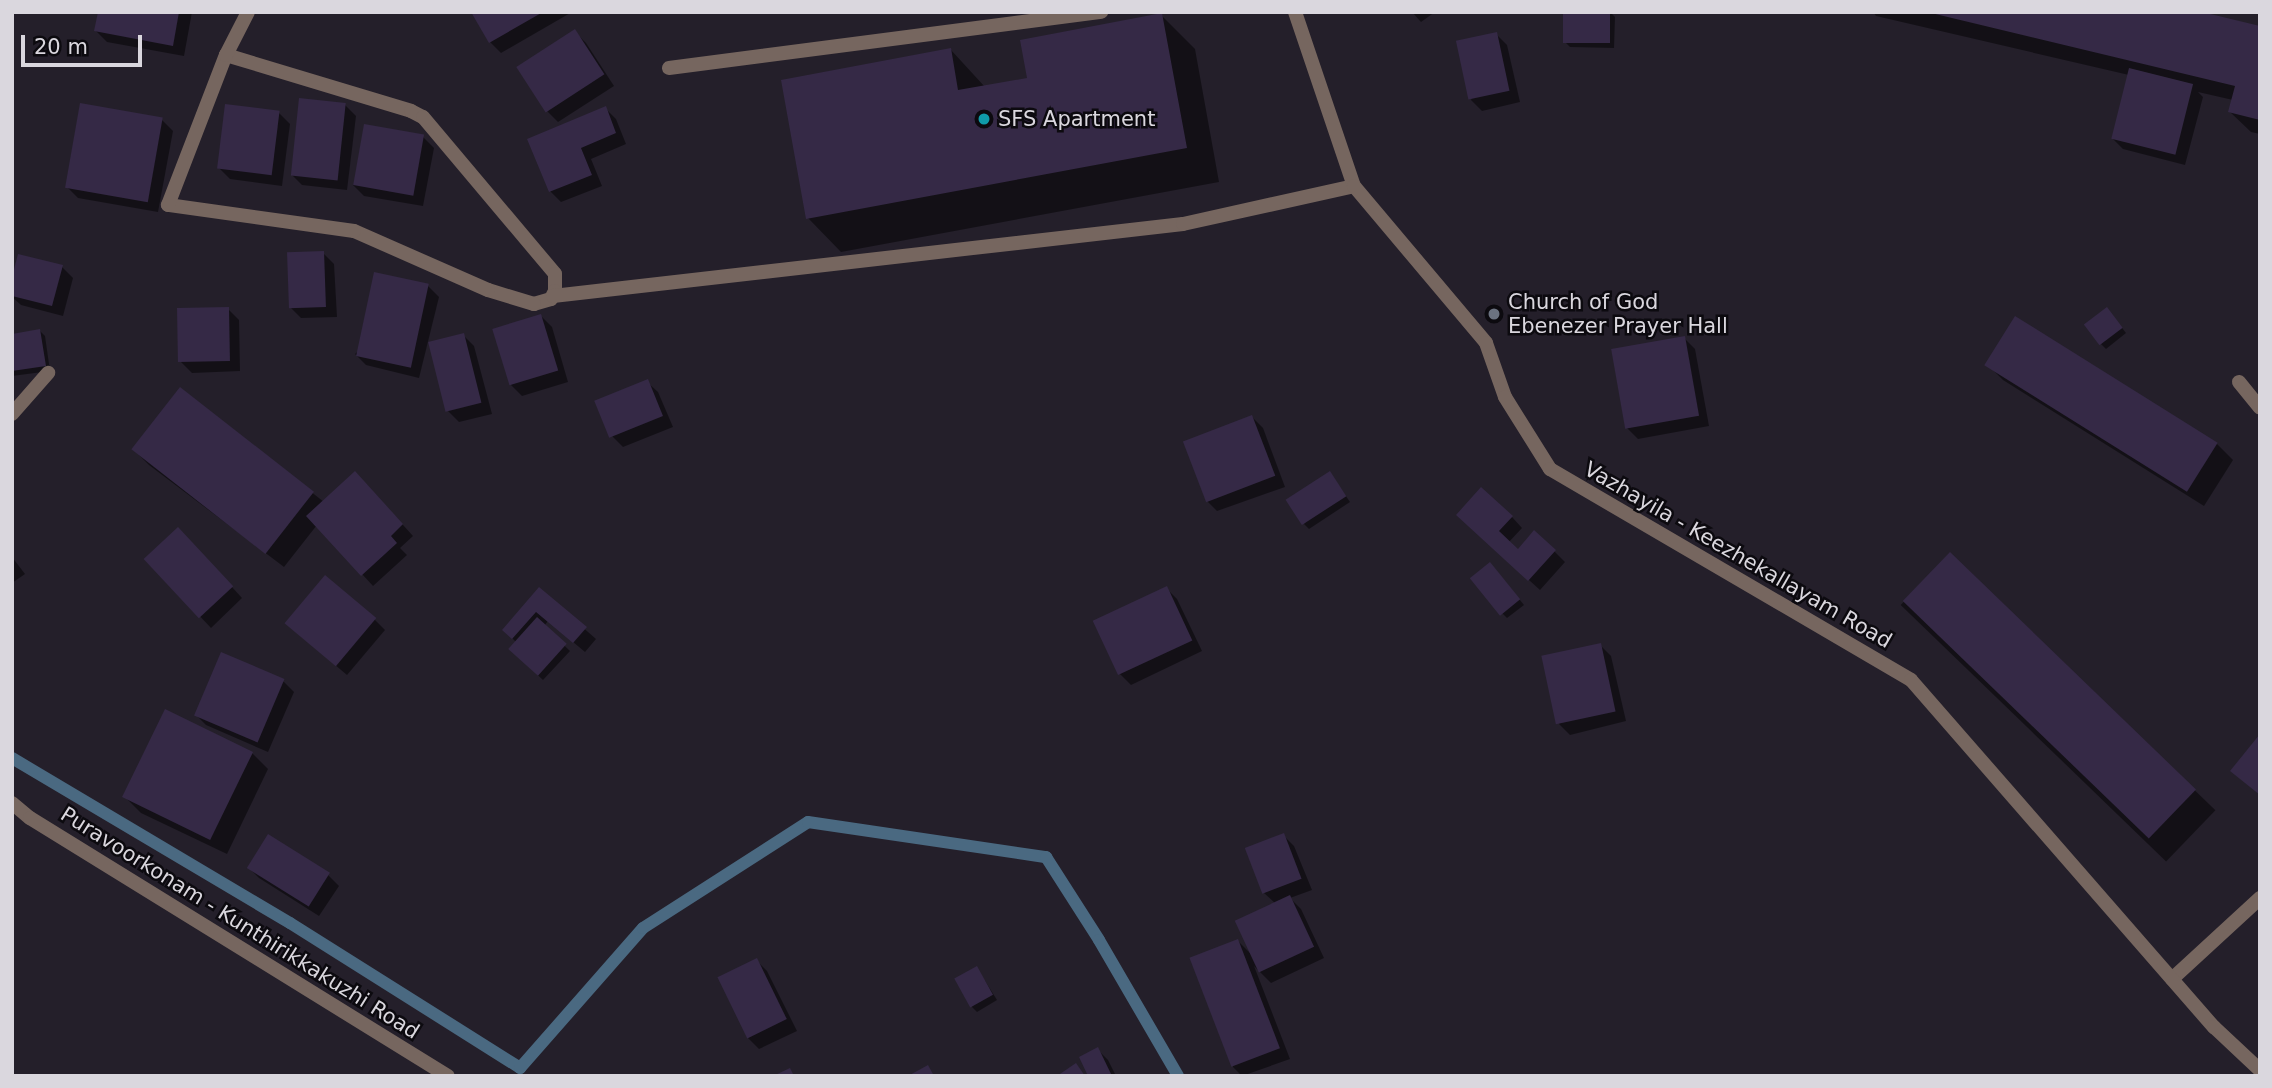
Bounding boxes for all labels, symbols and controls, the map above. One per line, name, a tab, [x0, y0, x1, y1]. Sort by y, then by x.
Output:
scale bar	[24, 21, 145, 65]
text: 20 m	[34, 35, 88, 59]
place label: SFS Apartment	[998, 106, 1155, 132]
marker: SFS Apartment	[976, 111, 992, 127]
place label: Church of God Ebenezer Prayer Hall	[1508, 289, 1728, 339]
marker: Church of God Ebenezer Prayer Hall	[1486, 306, 1502, 322]
street label: Vazhayila - Keezhekallayam Road	[1580, 456, 1896, 654]
street label: Puravoorkonam - Kunthirikkakuzhi Road	[56, 802, 424, 1044]

